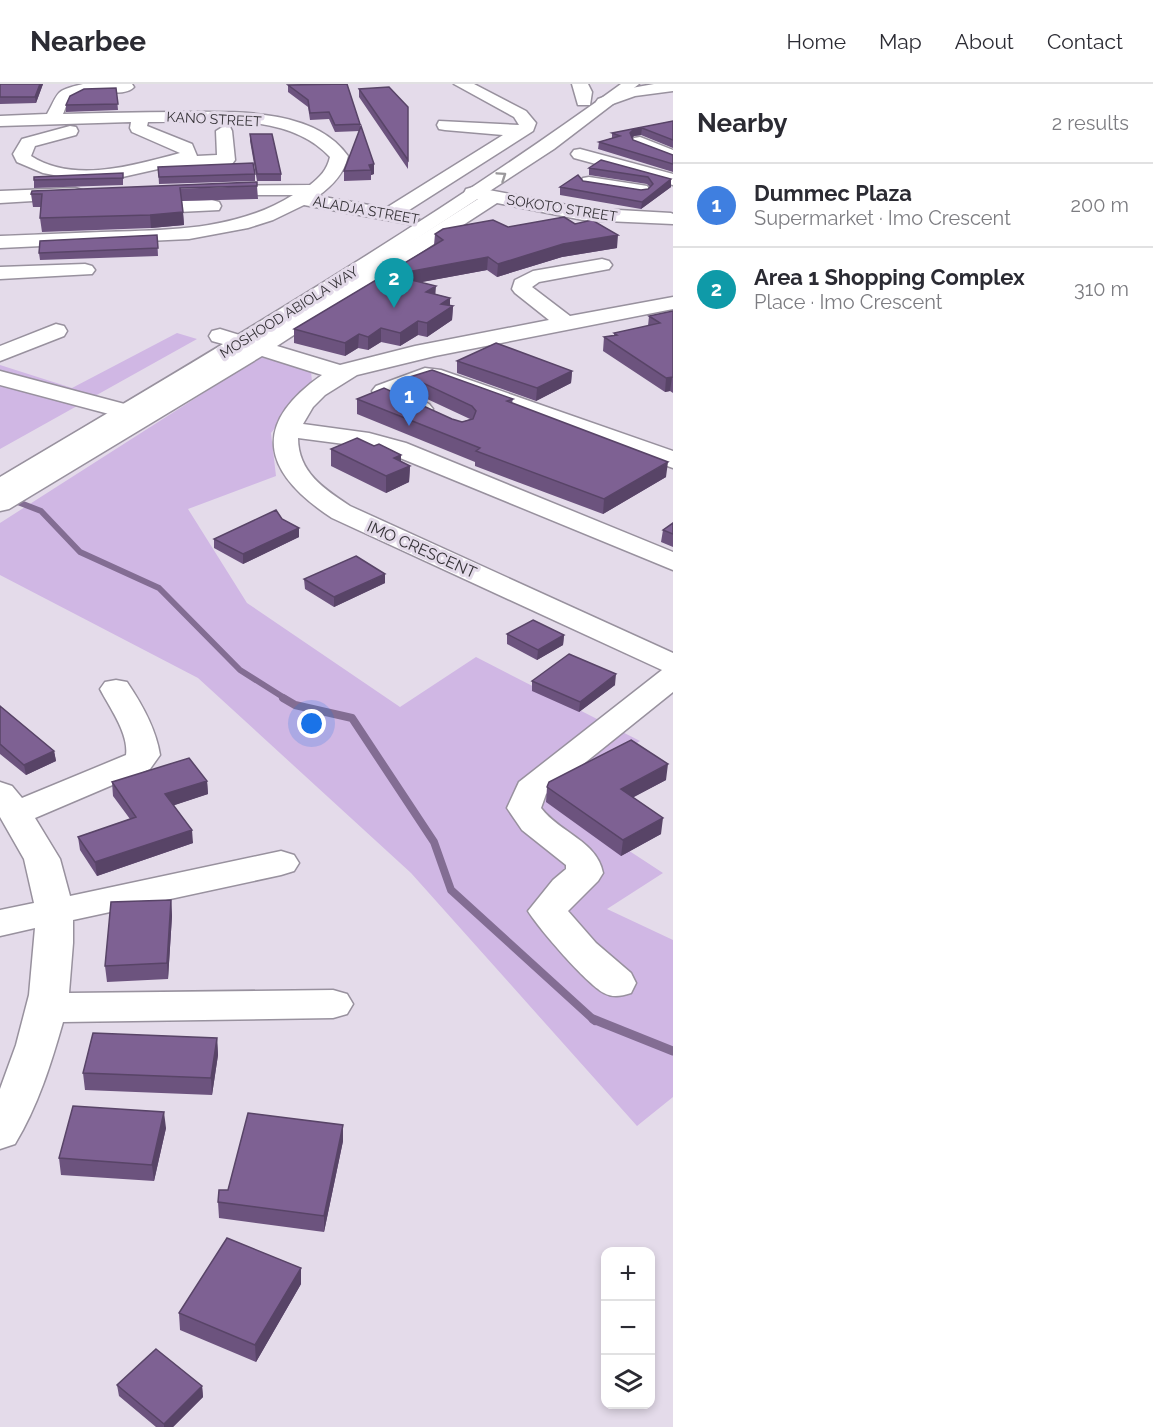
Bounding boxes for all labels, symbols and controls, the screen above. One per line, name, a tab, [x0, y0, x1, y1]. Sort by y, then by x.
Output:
text: Nearbee	[30, 25, 146, 58]
text: Home	[787, 29, 846, 54]
text: Map	[879, 29, 922, 54]
text: About	[955, 29, 1014, 54]
text: Contact	[1047, 29, 1123, 54]
text: Nearby	[697, 108, 787, 138]
street label: KANO STREET	[166, 109, 262, 130]
text: 2 results	[1052, 111, 1129, 135]
one-way arrow	[495, 172, 506, 183]
text: Dummec Plaza	[754, 180, 912, 206]
street label: SOKOTO STREET	[506, 191, 619, 225]
street label: ALADJA STREET	[312, 193, 421, 227]
text: 1	[712, 193, 721, 217]
text: 200 m	[1071, 193, 1129, 217]
text: Supermarket · Imo Crescent	[754, 206, 1011, 230]
pin: 2	[374, 258, 414, 308]
street label: MOSHOOD ABIOLA WAY	[217, 263, 361, 361]
text: Area 1 Shopping Complex	[754, 264, 1025, 290]
text: 2	[711, 277, 722, 301]
text: 310 m	[1074, 277, 1129, 301]
text: Place · Imo Crescent	[754, 290, 942, 314]
pin: 1	[390, 376, 428, 426]
street label: IMO CRESCENT	[364, 517, 480, 582]
your location	[297, 709, 326, 738]
map controls	[601, 1247, 655, 1409]
button: +	[601, 1247, 655, 1301]
button: −	[601, 1301, 655, 1355]
button: layers	[601, 1355, 655, 1409]

